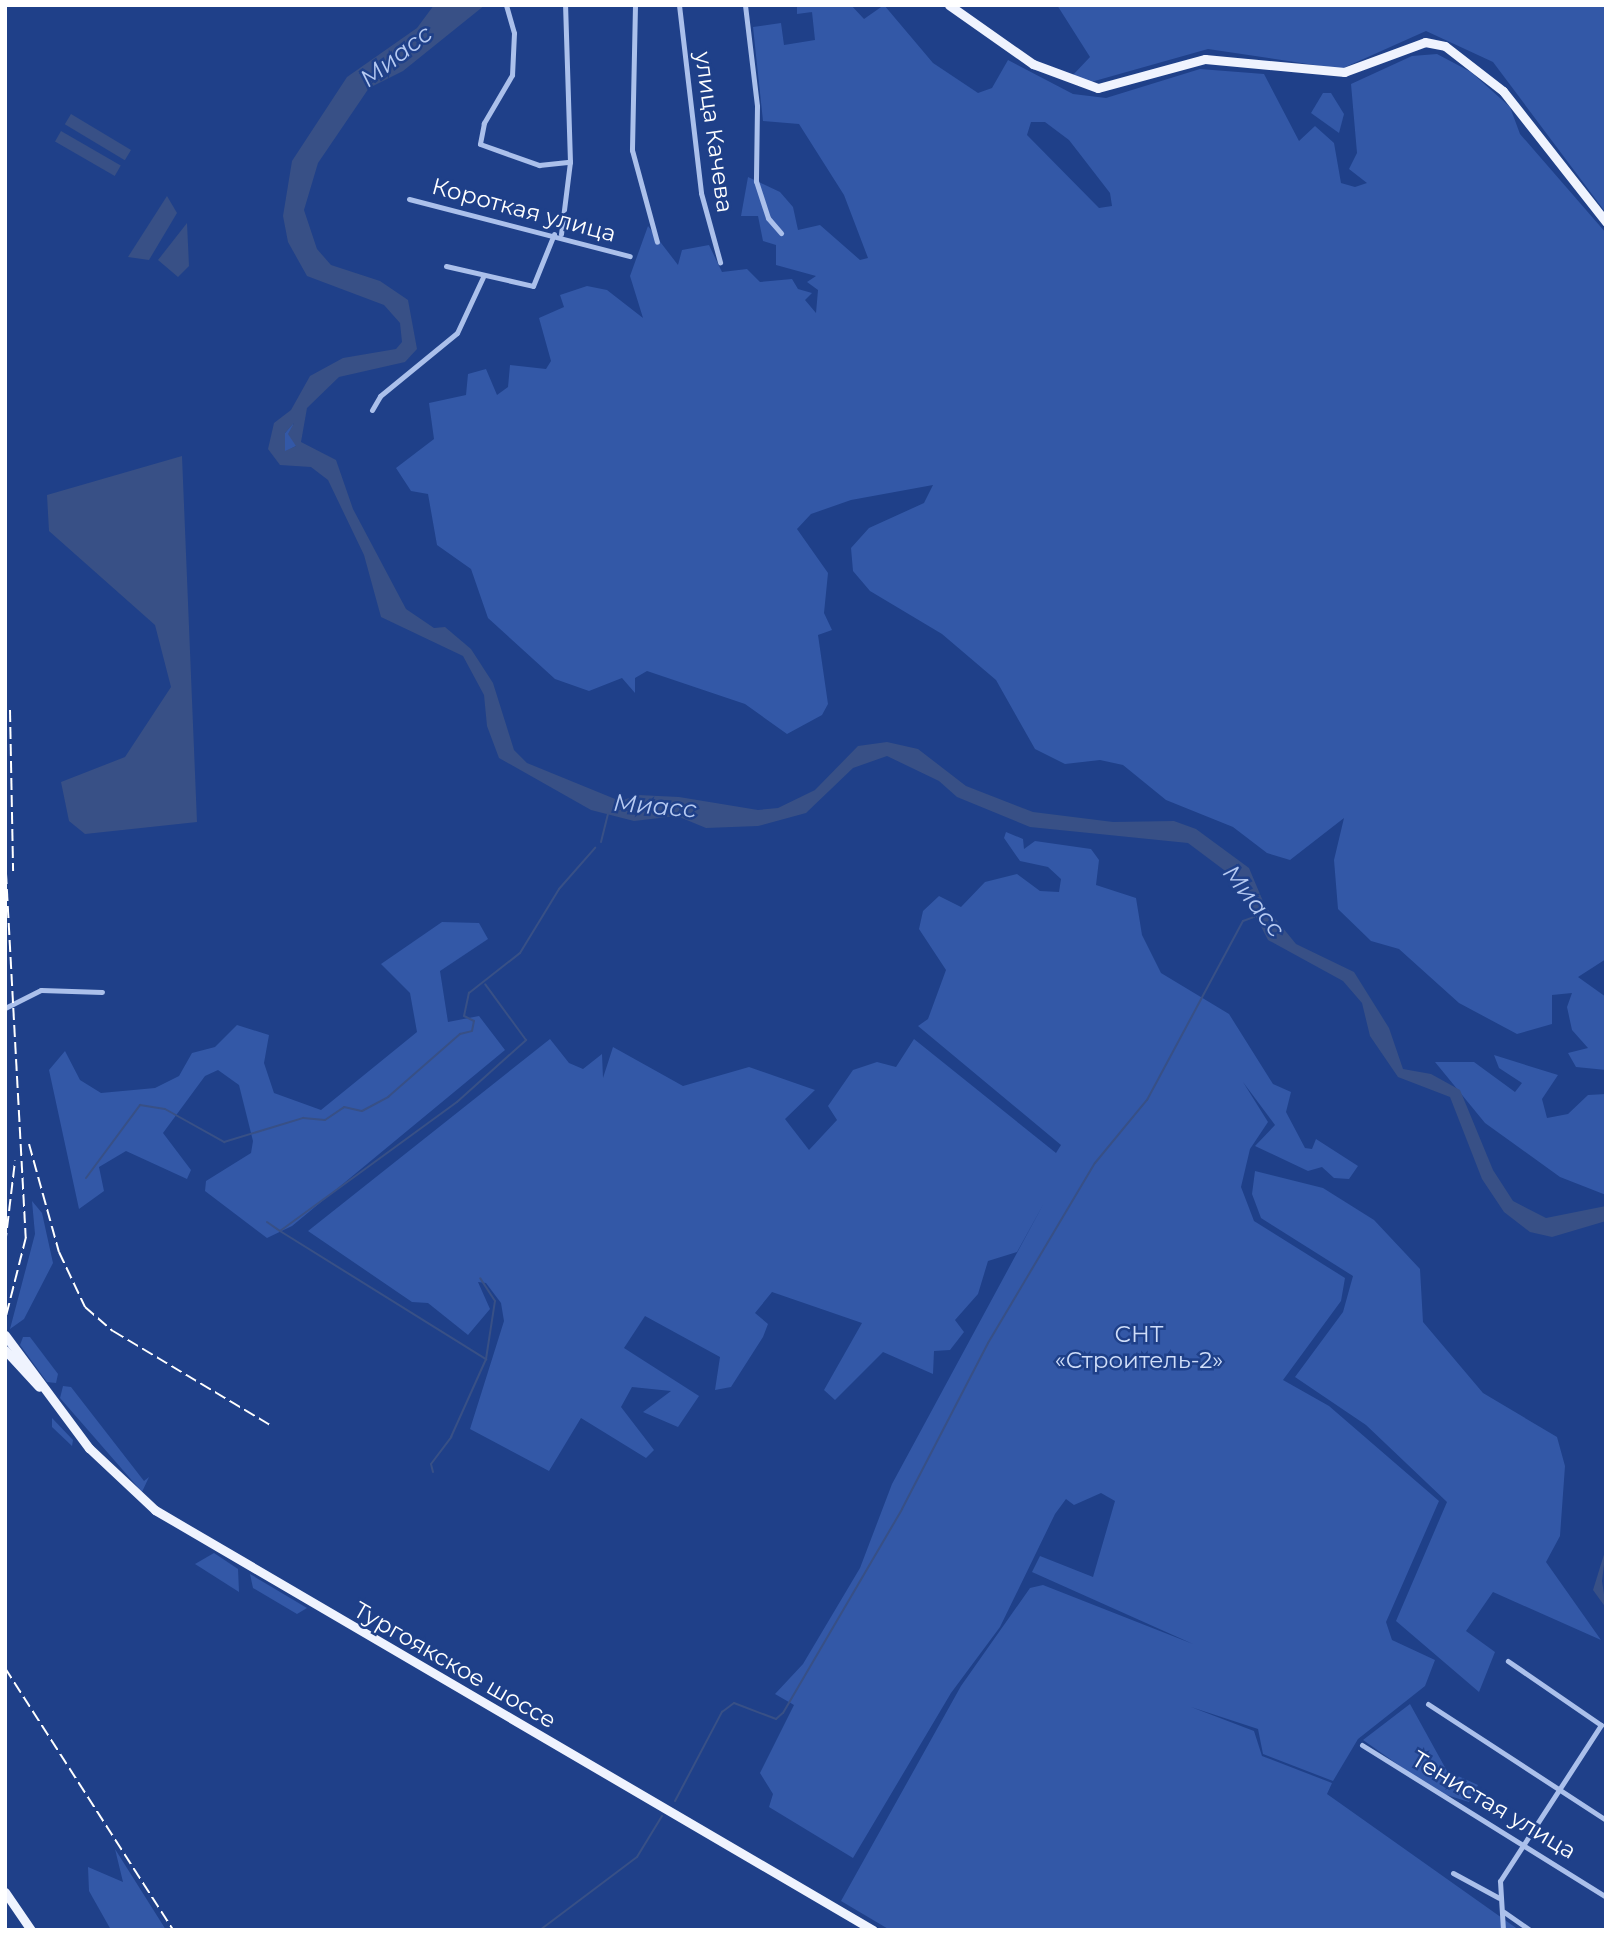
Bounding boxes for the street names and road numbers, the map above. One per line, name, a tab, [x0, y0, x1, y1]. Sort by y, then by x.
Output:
street label: улица Качева	[689, 50, 739, 214]
street label: Короткая улица	[429, 172, 619, 248]
street label: Тургоякское шоссе	[349, 1596, 561, 1734]
street label: Тенистая улица	[1407, 1745, 1581, 1865]

